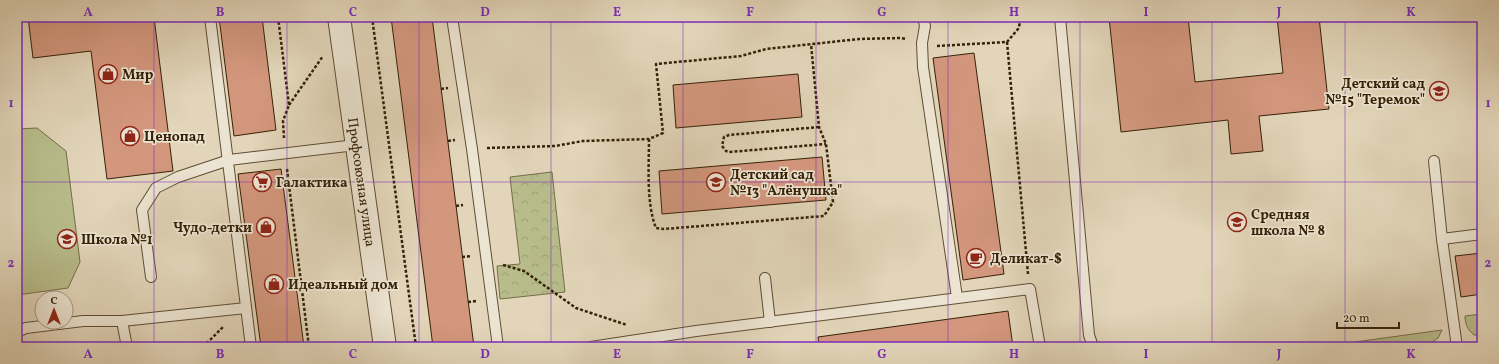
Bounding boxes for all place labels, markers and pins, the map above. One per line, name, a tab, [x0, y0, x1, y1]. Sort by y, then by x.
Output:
shop icon: Мир	[97, 63, 119, 85]
place label: Мир	[122, 66, 154, 85]
place label: Детский сад №15 "Теремок"	[1325, 75, 1425, 110]
school or university icon: Детский сад №15 "Теремок"	[1428, 80, 1450, 102]
shop icon: Ценопад	[119, 125, 141, 147]
place label: Ценопад	[144, 128, 205, 147]
place label: Детский сад №13 "Алёнушка"	[730, 166, 842, 201]
supermarket icon: Галактика	[251, 171, 273, 193]
school or university icon: Детский сад №13 "Алёнушка"	[705, 171, 727, 193]
place label: Галактика	[276, 174, 348, 193]
place label: Средняя школа № 8	[1251, 206, 1325, 241]
school or university icon: Средняя школа № 8	[1226, 211, 1248, 233]
shop icon: Чудо-детки	[255, 216, 277, 238]
place label: Чудо-детки	[173, 219, 252, 238]
school or university icon: Школа №1	[56, 228, 78, 250]
place label: Школа №1	[81, 231, 153, 250]
cafe icon: Деликат-$	[965, 247, 987, 269]
place label: Деликат-$	[990, 250, 1062, 269]
shop icon: Идеальный дом	[263, 273, 285, 295]
place label: Идеальный дом	[288, 276, 398, 295]

